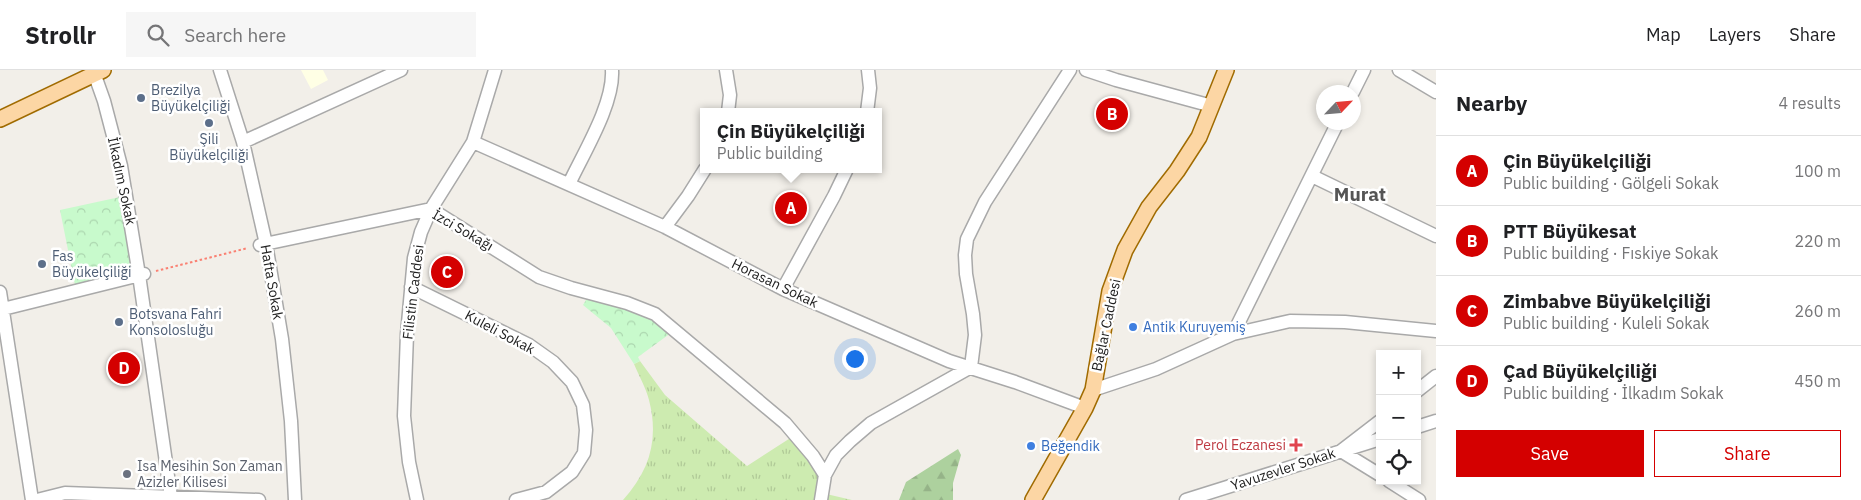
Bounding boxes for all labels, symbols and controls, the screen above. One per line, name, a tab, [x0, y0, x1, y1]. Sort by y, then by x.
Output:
search box	[126, 12, 476, 57]
text: Strollr	[25, 19, 96, 51]
icon: search	[144, 21, 172, 49]
text: Search here	[184, 23, 286, 47]
text: Map	[1646, 23, 1681, 46]
text: Layers	[1709, 23, 1761, 46]
text: Share	[1789, 23, 1836, 46]
place label: Brezilya Büyükelçiliği	[151, 81, 230, 115]
north arrow	[1316, 85, 1361, 130]
text: Nearby	[1456, 89, 1527, 117]
marker: Brezilya Büyükelçiliği	[135, 92, 147, 104]
text: 4 results	[1778, 93, 1841, 113]
pin: B	[1096, 95, 1128, 133]
popup	[700, 108, 882, 173]
marker: Şili Büyükelçiliği	[203, 117, 215, 129]
text: Çin Büyükelçiliği	[717, 119, 865, 143]
place label: Şili Büyükelçiliği	[169, 130, 249, 164]
street label: İlkadım Sokak	[104, 135, 140, 227]
text: Public building	[717, 143, 823, 163]
text: Çin Büyükelçiliği	[1503, 149, 1652, 173]
text: A	[1467, 161, 1477, 181]
text: 100 m	[1794, 161, 1841, 181]
text: Public building · Gölgeli Sokak	[1503, 173, 1719, 193]
district label: Murat	[1334, 182, 1386, 206]
pin: A	[775, 189, 807, 227]
street label: İzci Sokağı	[429, 205, 497, 255]
text: PTT Büyükesat	[1503, 219, 1637, 243]
text: B	[1467, 231, 1477, 251]
text: 220 m	[1794, 231, 1841, 251]
street label: Hafta Sokak	[257, 243, 288, 321]
text: Public building · Fıskiye Sokak	[1503, 243, 1718, 263]
street label: Filistin Caddesi	[398, 244, 428, 340]
place label: Fas Büyükelçiliği	[52, 247, 131, 281]
pin: C	[431, 253, 463, 291]
street label: Horasan Sokak	[729, 254, 822, 312]
marker: Fas Büyükelçiliği	[36, 258, 48, 270]
street label: Bağlar Caddesi	[1087, 277, 1125, 373]
text: Zimbabve Büyükelçiliği	[1503, 289, 1711, 313]
text: C	[1467, 301, 1477, 321]
text: 260 m	[1794, 301, 1841, 321]
place label: Botsvana Fahri Konsolosluğu	[129, 305, 222, 339]
street label: Kuleli Sokak	[462, 306, 539, 358]
text: Public building · Kuleli Sokak	[1503, 313, 1709, 333]
marker: Botsvana Fahri Konsolosluğu	[113, 316, 125, 328]
place label: Antik Kuruyemiş	[1143, 318, 1246, 336]
marker: Antik Kuruyemiş	[1127, 321, 1139, 333]
your location	[842, 346, 868, 372]
pin: D	[108, 349, 140, 387]
map controls	[1376, 350, 1421, 485]
button: +	[1376, 350, 1421, 395]
text: Çad Büyükelçiliği	[1503, 359, 1657, 383]
text: D	[1466, 371, 1478, 391]
text: 450 m	[1794, 371, 1841, 391]
text: Public building · İlkadım Sokak	[1503, 383, 1724, 403]
button: −	[1376, 395, 1421, 440]
button: Save	[1456, 430, 1644, 477]
button: Share	[1654, 430, 1841, 477]
place label: Perol Eczanesi	[1195, 436, 1286, 454]
place label: Beğendik	[1041, 437, 1100, 455]
marker: Perol Eczanesi	[1290, 439, 1302, 451]
marker: Beğendik	[1025, 440, 1037, 452]
button: locate	[1376, 440, 1421, 485]
street label: Yavuzevler Sokak	[1229, 443, 1338, 494]
place label: Isa Mesihin Son Zaman Azizler Kilisesi	[137, 457, 283, 491]
marker: Isa Mesihin Son Zaman Azizler Kilisesi	[121, 468, 133, 480]

